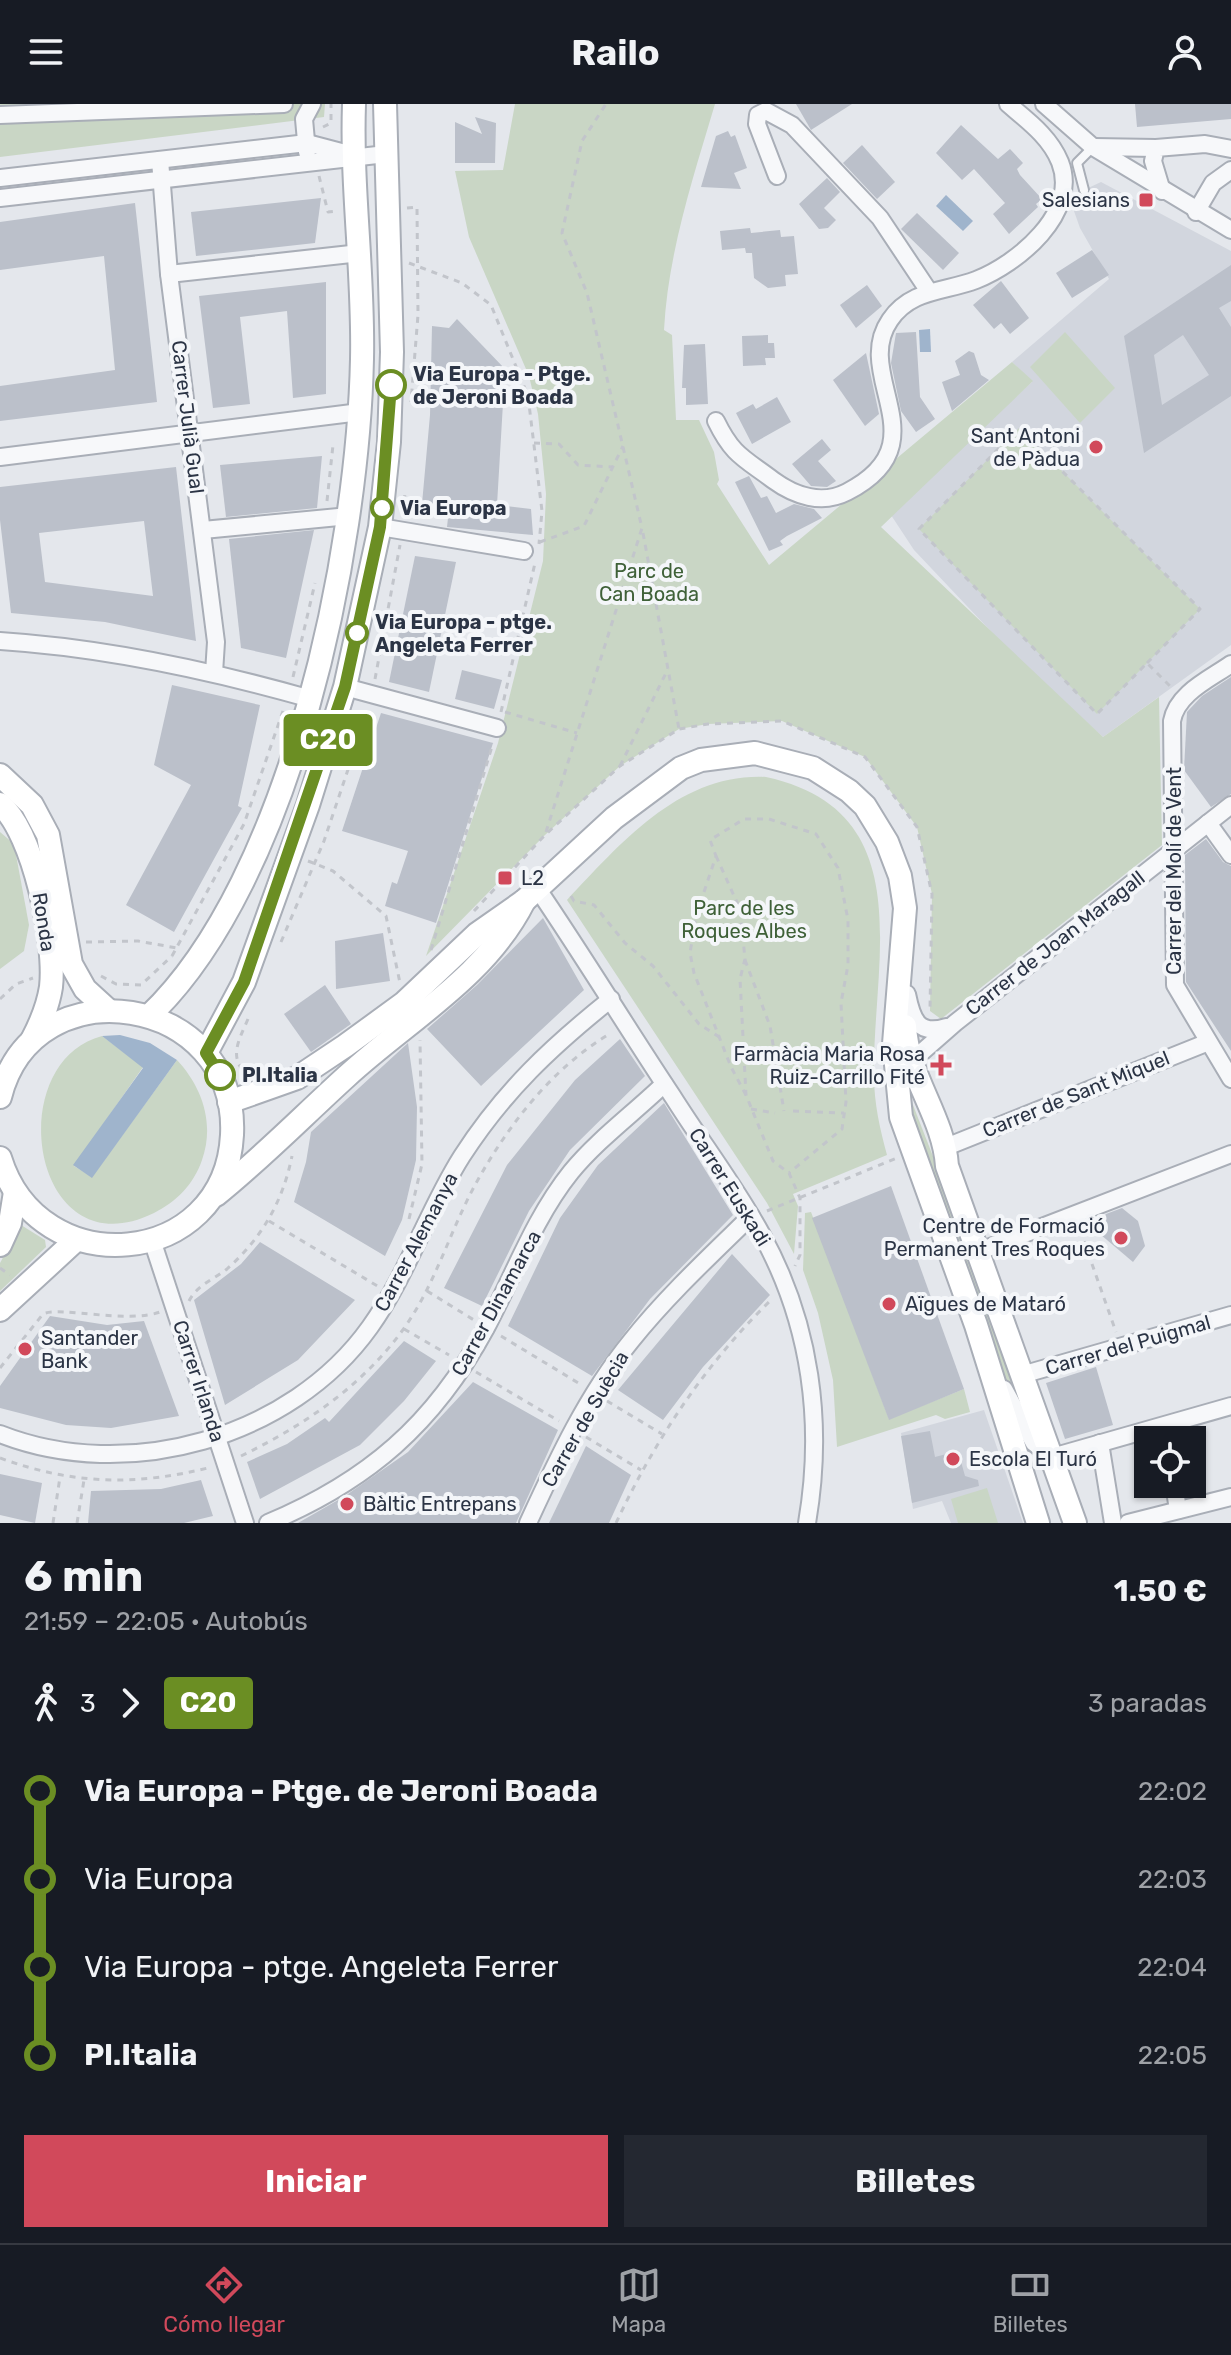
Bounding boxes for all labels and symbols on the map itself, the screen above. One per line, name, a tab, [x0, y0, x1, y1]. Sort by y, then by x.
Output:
place label: Salesians	[1042, 188, 1130, 212]
marker: Salesians	[1137, 191, 1155, 209]
street label: Carrer Julià Gual	[167, 339, 209, 495]
place label: Via Europa - Ptge. de Jeroni Boada	[413, 362, 591, 409]
marker: Via Europa - Ptge. de Jeroni Boada	[376, 370, 406, 400]
place label: Sant Antoni de Pàdua	[971, 424, 1080, 471]
marker: Sant Antoni de Pàdua	[1087, 438, 1105, 456]
place label: Via Europa	[400, 496, 507, 520]
marker: Via Europa	[371, 497, 393, 519]
park label: Parc de Can Boada	[599, 559, 699, 606]
place label: Via Europa - ptge. Angeleta Ferrer	[375, 610, 552, 657]
marker: Via Europa - ptge. Angeleta Ferrer	[346, 622, 368, 644]
line badge: C20	[282, 714, 374, 766]
street label: Carrer del Molí de Vent	[1162, 767, 1186, 975]
place label: L2	[521, 866, 544, 890]
street label: Carrer de Joan Maragall	[961, 866, 1149, 1020]
marker: L2	[496, 869, 514, 887]
street label: Ronda	[27, 891, 61, 953]
park label: Parc de les Roques Albes	[681, 896, 807, 943]
place label: Farmàcia Maria Rosa Ruiz-Carrillo Fité	[734, 1042, 925, 1089]
street label: Carrer de Sant Miquel	[979, 1046, 1173, 1142]
marker: Farmàcia Maria Rosa Ruiz-Carrillo Fité	[932, 1056, 950, 1074]
marker: Pl.Italia	[205, 1060, 235, 1090]
place label: Pl.Italia	[242, 1063, 318, 1087]
street label: Carrer Euskadi	[684, 1123, 776, 1251]
street label: Carrer Alemanya	[369, 1168, 463, 1316]
place label: Centre de Formació Permanent Tres Roques	[884, 1214, 1105, 1261]
street label: Carrer Dinamarca	[446, 1226, 546, 1380]
marker: Centre de Formació Permanent Tres Roques	[1112, 1229, 1130, 1247]
place label: Aïgues de Mataró	[905, 1292, 1066, 1316]
marker: Aïgues de Mataró	[880, 1295, 898, 1313]
street label: Carrer del Puigmal	[1043, 1310, 1213, 1380]
street label: Carrer Irlanda	[168, 1317, 230, 1445]
place label: Santander Bank	[41, 1326, 139, 1373]
marker: Santander Bank	[16, 1340, 34, 1358]
street label: Carrer de Suècia	[536, 1347, 634, 1491]
place label: Escola El Turó	[969, 1447, 1097, 1471]
marker: Escola El Turó	[944, 1450, 962, 1468]
place label: Bàltic Entrepans	[363, 1492, 517, 1516]
marker: Bàltic Entrepans	[338, 1495, 356, 1513]

